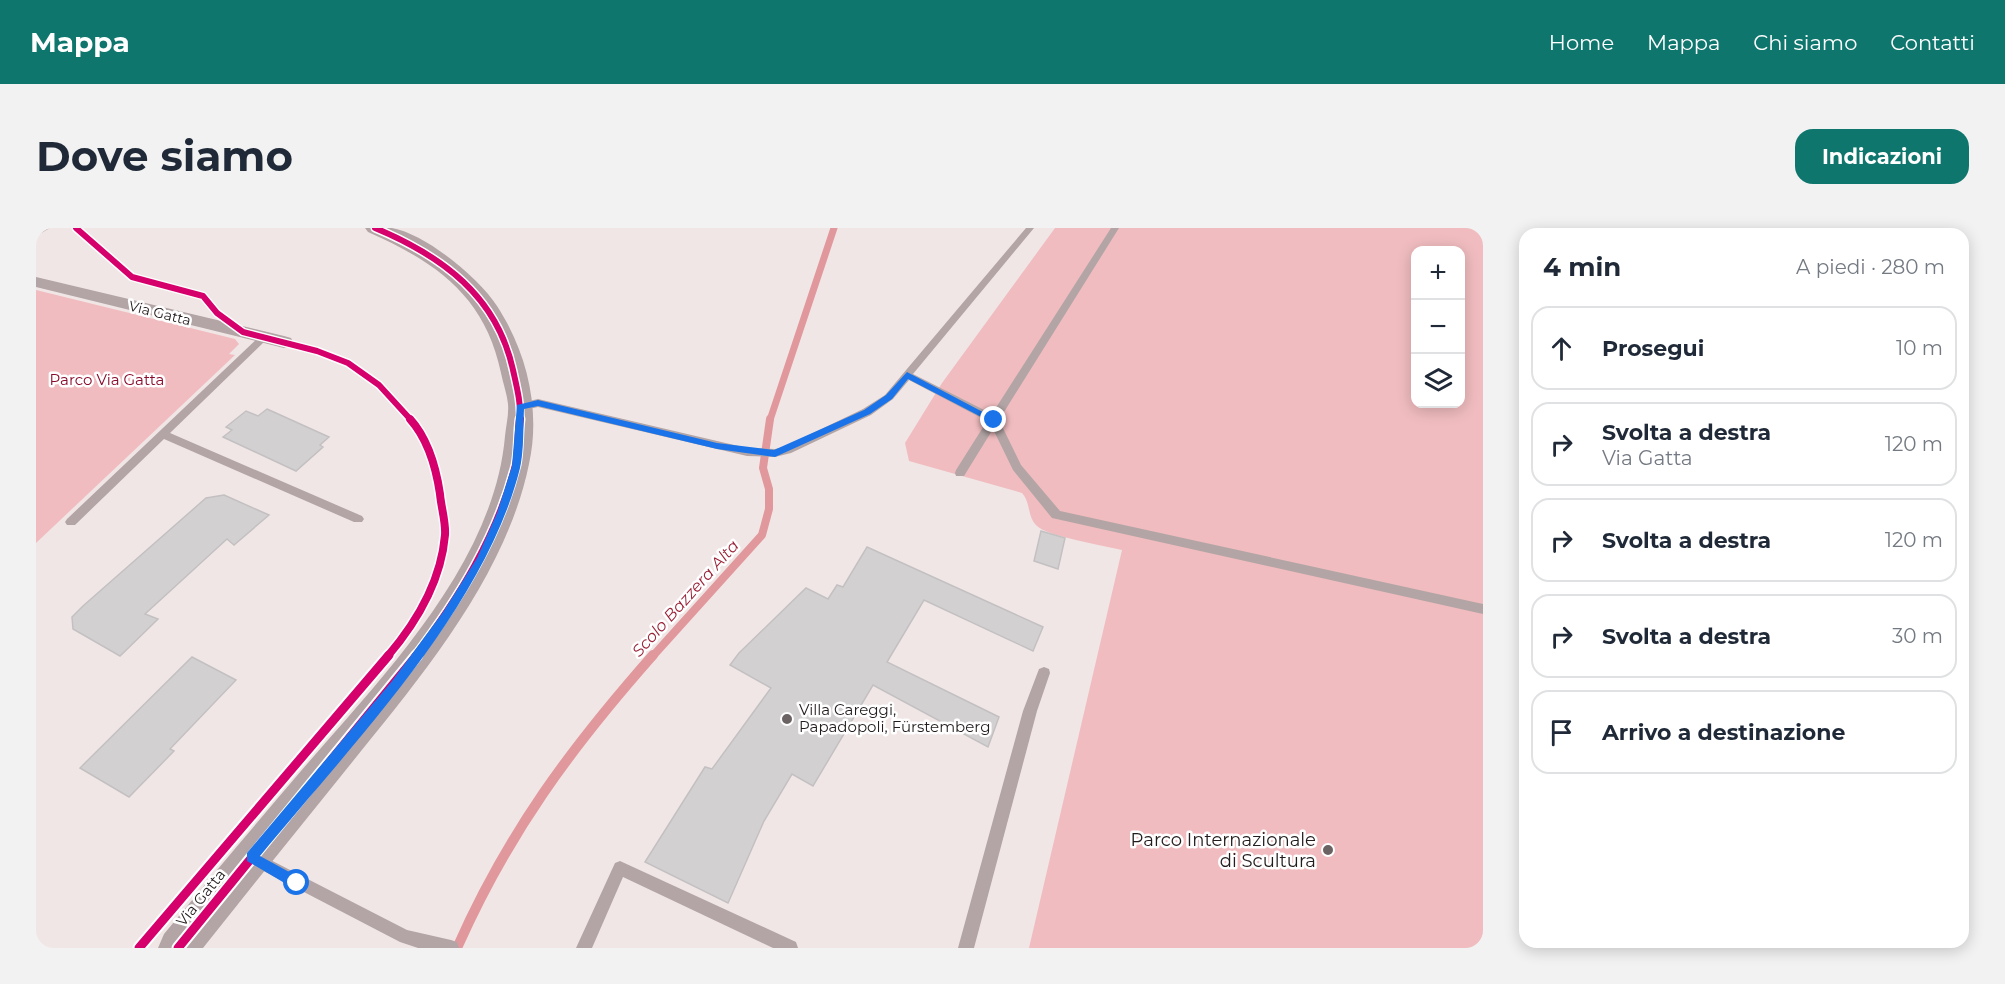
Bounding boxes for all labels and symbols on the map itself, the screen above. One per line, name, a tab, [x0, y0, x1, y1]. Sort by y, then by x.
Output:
street label: Via Gatta	[127, 297, 193, 329]
park label: Parco Via Gatta	[50, 370, 164, 389]
route end	[980, 406, 1006, 432]
water label: Scolo Bazzera Alta	[628, 536, 743, 660]
place label: Villa Careggi, Papadopoli, Fürstemberg	[799, 700, 990, 736]
marker: Villa Careggi, Papadopoli, Fürstemberg	[780, 712, 794, 726]
place label: Parco Internazionale di Scultura	[1131, 829, 1316, 872]
marker: Parco Internazionale di Scultura	[1321, 843, 1335, 857]
street label: Via Gatta	[172, 865, 229, 930]
route start	[283, 869, 309, 895]

